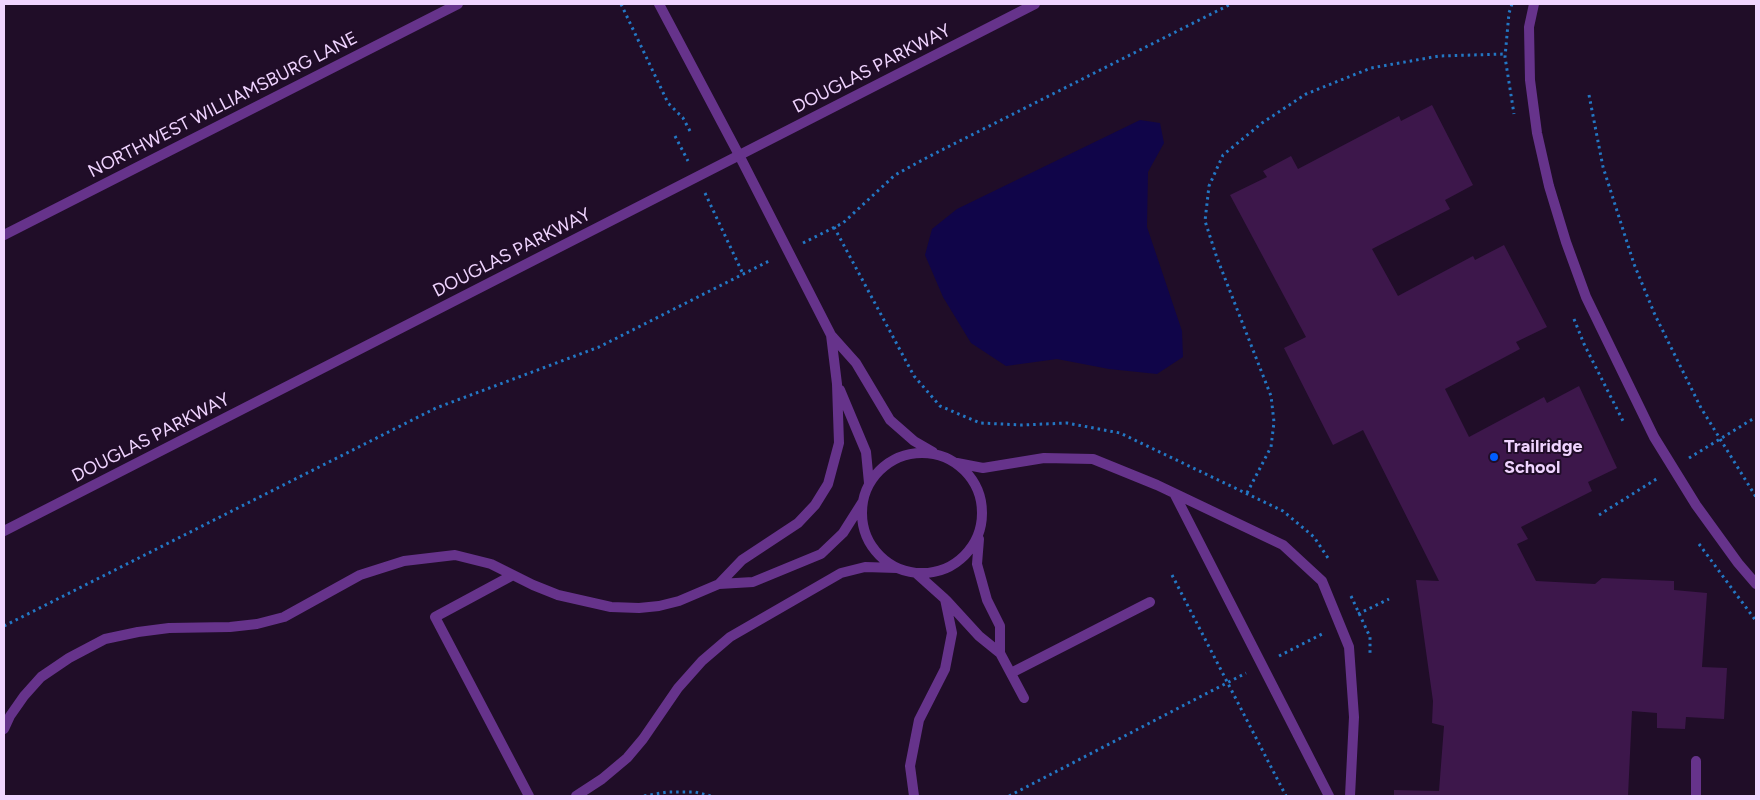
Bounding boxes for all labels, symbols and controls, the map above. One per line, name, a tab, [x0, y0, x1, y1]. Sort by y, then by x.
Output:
street label: DOUGLAS PARKWAY	[789, 20, 955, 118]
street label: NORTHWEST WILLIAMSBURG LANE	[85, 27, 361, 183]
street label: DOUGLAS PARKWAY	[429, 204, 595, 302]
street label: DOUGLAS PARKWAY	[68, 389, 234, 487]
place label: Trailridge School	[1504, 436, 1582, 478]
marker: Trailridge School	[1488, 451, 1500, 463]

